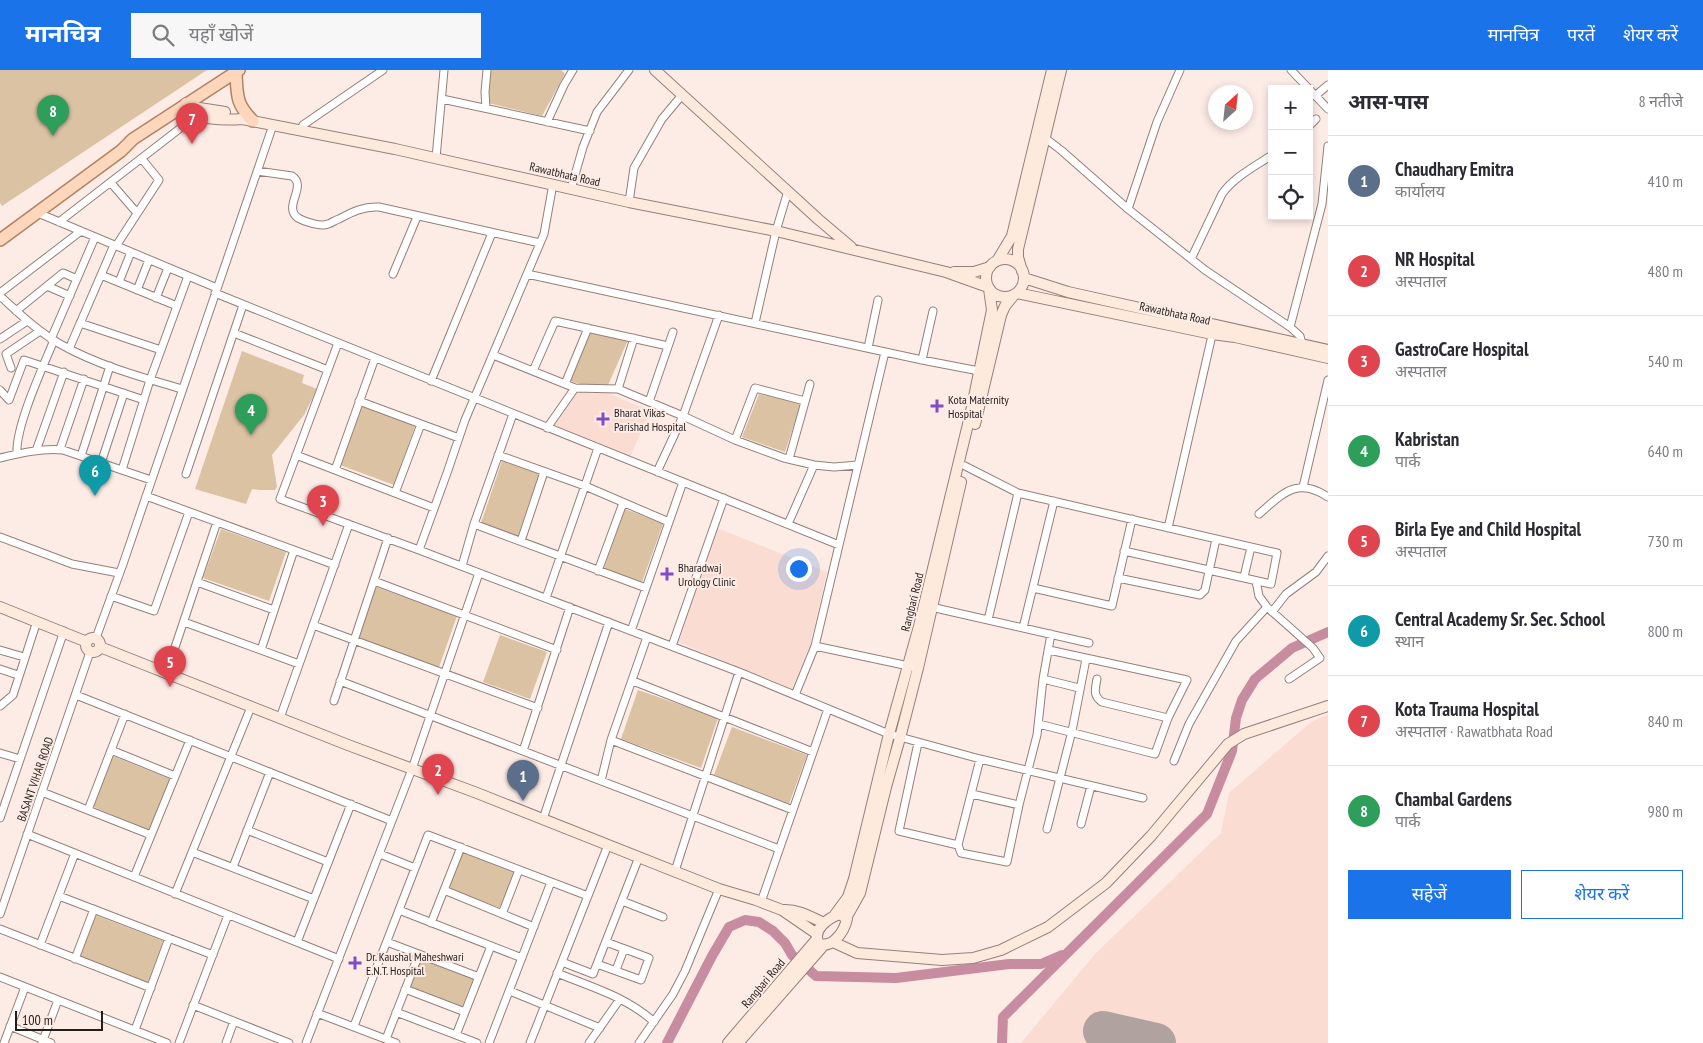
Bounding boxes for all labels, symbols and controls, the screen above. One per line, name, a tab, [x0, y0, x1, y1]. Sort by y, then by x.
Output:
search box	[131, 13, 481, 58]
text: मानचित्र	[25, 18, 101, 49]
icon: search	[149, 21, 177, 49]
text: यहाँ खोजें	[189, 22, 253, 46]
text: मानचित्र	[1488, 23, 1539, 46]
text: परतें	[1567, 23, 1595, 46]
text: शेयर करें	[1623, 23, 1678, 46]
north arrow	[1208, 85, 1253, 130]
map controls	[1268, 85, 1313, 220]
button: +	[1268, 85, 1313, 130]
text: आस-पास	[1348, 88, 1428, 115]
text: 8 नतीजे	[1638, 91, 1683, 111]
pin: 8	[37, 95, 69, 136]
pin: 7	[176, 103, 208, 144]
button: −	[1268, 130, 1313, 175]
text: Chaudhary Emitra	[1395, 157, 1514, 181]
street label: Rawatbhata Road	[528, 159, 602, 189]
text: 1	[1360, 171, 1368, 191]
text: 410 m	[1648, 171, 1683, 191]
button: locate	[1268, 175, 1313, 220]
text: कार्यालय	[1395, 181, 1445, 201]
text: NR Hospital	[1395, 247, 1475, 271]
text: 2	[1360, 261, 1368, 281]
text: 480 m	[1648, 261, 1683, 281]
text: अस्पताल	[1395, 271, 1447, 291]
street label: Rawatbhata Road	[1138, 298, 1212, 328]
text: GastroCare Hospital	[1395, 337, 1529, 361]
text: 3	[1360, 351, 1368, 371]
text: 540 m	[1648, 351, 1683, 371]
text: अस्पताल	[1395, 361, 1447, 381]
place label: Kota Maternity Hospital	[948, 392, 1009, 421]
pin: 4	[235, 394, 267, 435]
marker: Kota Maternity Hospital	[930, 399, 944, 413]
place label: Bharat Vikas Parishad Hospital	[614, 405, 686, 434]
marker: Bharat Vikas Parishad Hospital	[596, 412, 610, 426]
text: Kabristan	[1395, 427, 1459, 451]
text: 4	[1360, 441, 1368, 461]
text: 640 m	[1648, 441, 1683, 461]
text: पार्क	[1395, 451, 1421, 471]
pin: 6	[79, 455, 111, 496]
pin: 3	[307, 485, 339, 526]
text: Birla Eye and Child Hospital	[1395, 517, 1581, 541]
text: 5	[1360, 531, 1368, 551]
text: 730 m	[1648, 531, 1683, 551]
text: अस्पताल	[1395, 541, 1447, 561]
your location	[786, 556, 812, 582]
place label: Bharadwaj Urology Clinic	[678, 560, 736, 589]
marker: Bharadwaj Urology Clinic	[660, 567, 674, 581]
street label: Rangbari Road	[897, 571, 927, 633]
text: Central Academy Sr. Sec. School	[1395, 607, 1605, 631]
text: 6	[1360, 621, 1368, 641]
text: 800 m	[1648, 621, 1683, 641]
text: स्थान	[1395, 631, 1424, 651]
pin: 5	[154, 646, 186, 687]
text: Kota Trauma Hospital	[1395, 697, 1539, 721]
text: 7	[1360, 711, 1368, 731]
text: 840 m	[1648, 711, 1683, 731]
text: अस्पताल · Rawatbhata Road	[1395, 721, 1553, 741]
street label: BASANT VIHAR ROAD	[14, 735, 56, 823]
pin: 2	[422, 754, 454, 795]
pin: 1	[507, 760, 539, 801]
text: Chambal Gardens	[1395, 787, 1512, 811]
text: 8	[1360, 801, 1368, 821]
text: 980 m	[1648, 801, 1683, 821]
text: पार्क	[1395, 811, 1421, 831]
button: सहेजें	[1348, 870, 1511, 919]
button: शेयर करें	[1521, 870, 1683, 919]
place label: Dr. Kaushal Maheshwari E.N.T. Hospital	[366, 949, 464, 978]
street label: Rangbari Road	[738, 955, 788, 1011]
marker: Dr. Kaushal Maheshwari E.N.T. Hospital	[348, 956, 362, 970]
scale bar	[15, 1008, 102, 1031]
text: 100 m	[22, 1011, 53, 1029]

